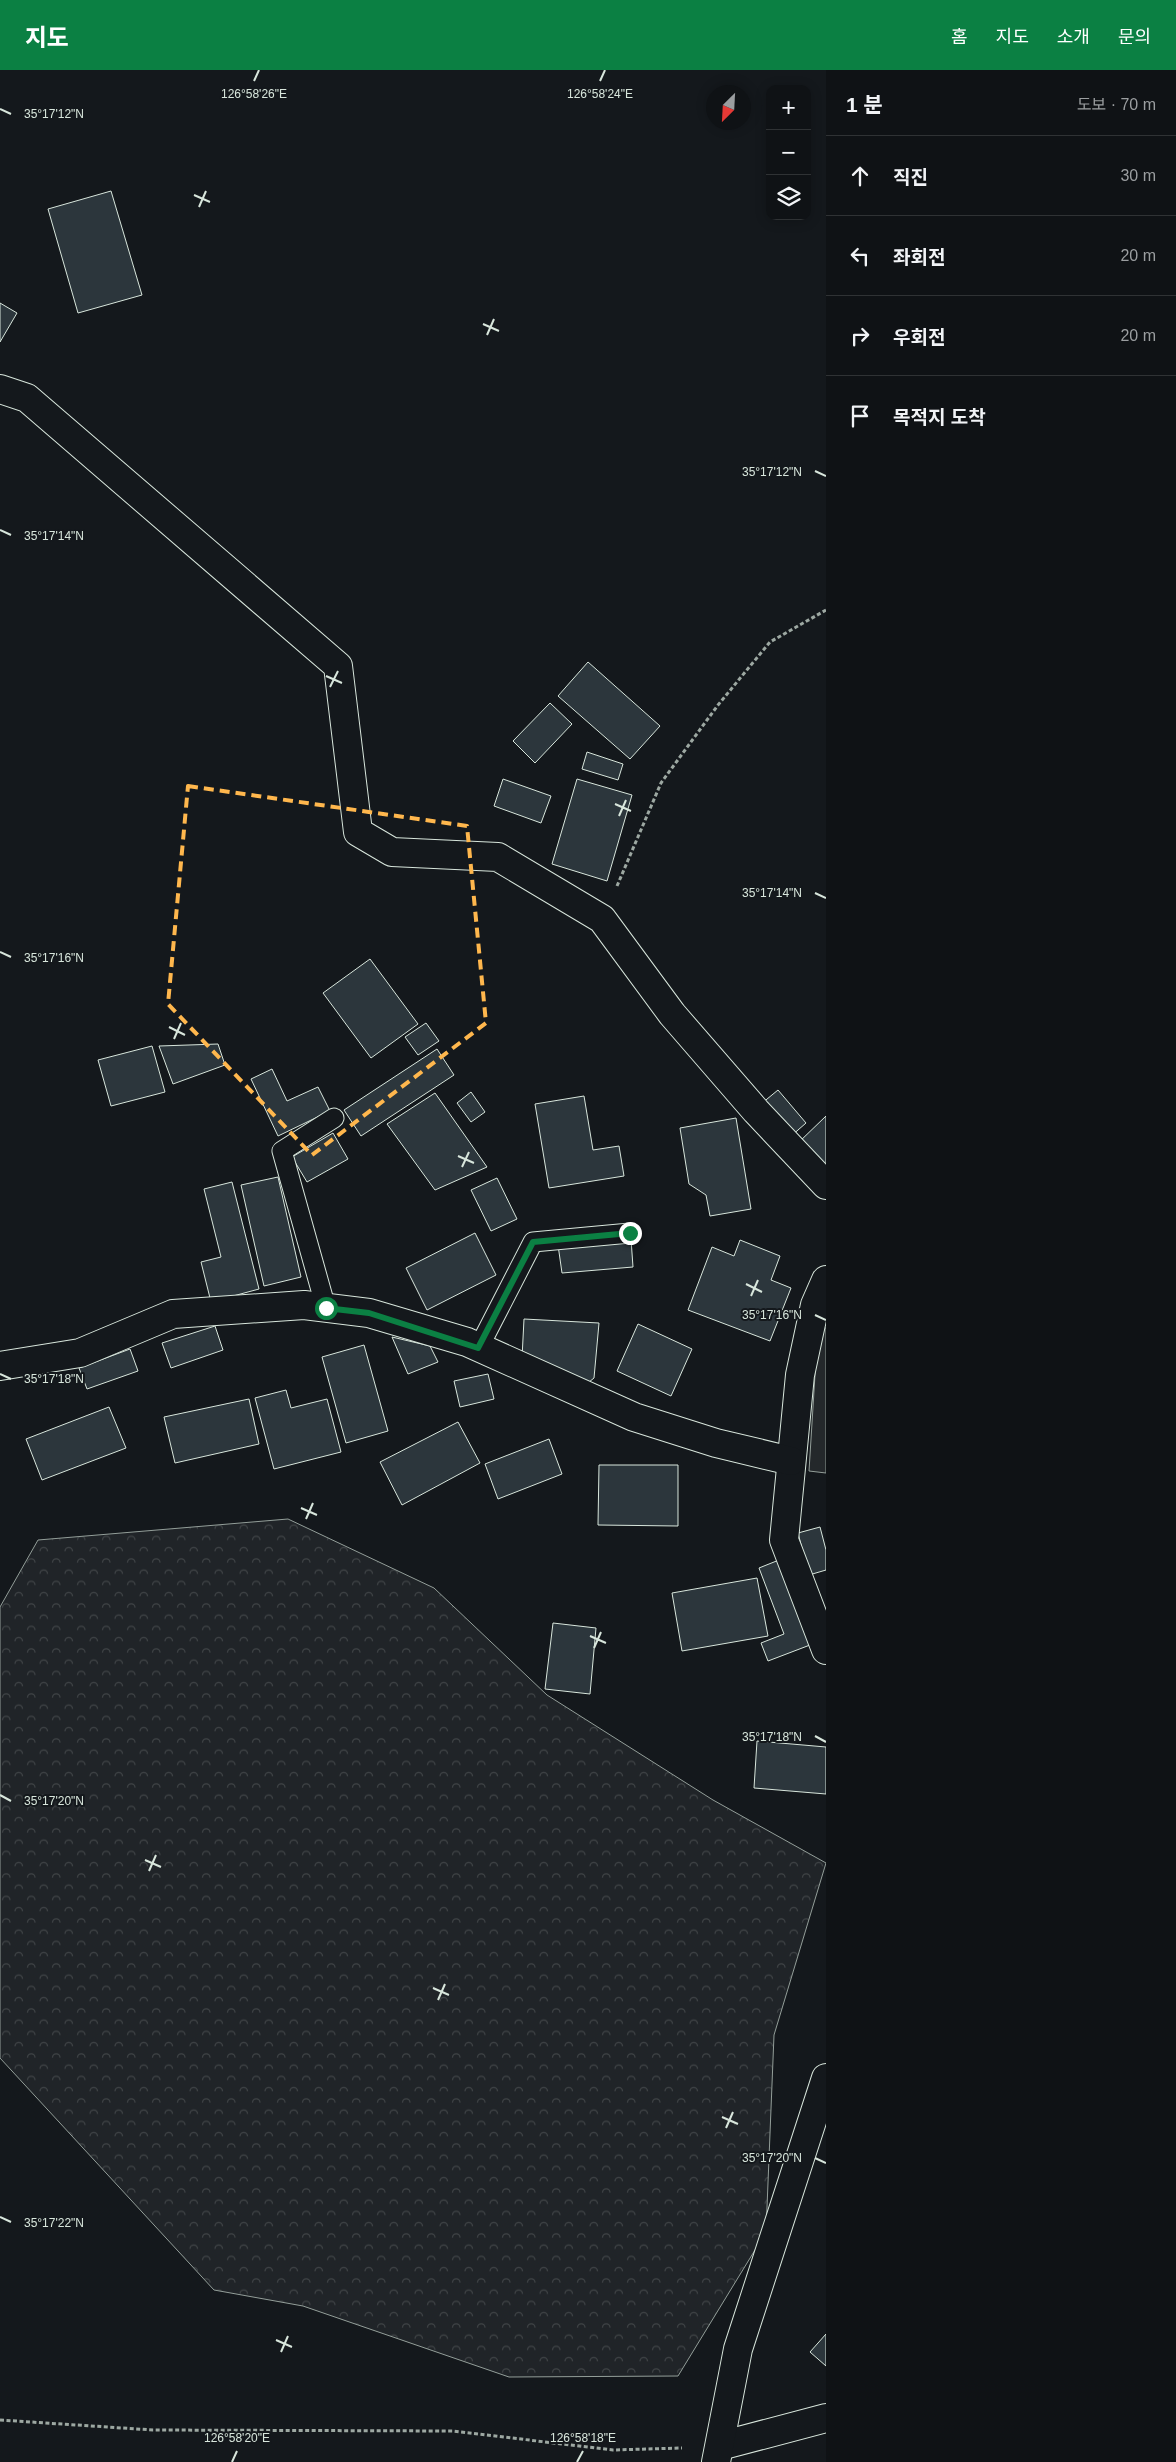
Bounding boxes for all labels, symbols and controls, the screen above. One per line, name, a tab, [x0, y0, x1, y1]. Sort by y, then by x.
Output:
text: 지도	[25, 24, 69, 51]
text: 홈	[951, 27, 968, 47]
text: 지도	[996, 27, 1029, 47]
text: 소개	[1057, 27, 1090, 47]
text: 문의	[1118, 27, 1151, 47]
north arrow	[706, 85, 751, 130]
map controls	[766, 85, 811, 220]
button: +	[766, 85, 811, 130]
text: 126°58'26"E	[221, 87, 287, 101]
text: 126°58'24"E	[567, 87, 633, 101]
text: 1 분	[846, 93, 883, 116]
text: 도보 · 70 m	[1077, 96, 1156, 113]
text: 35°17'12"N	[24, 107, 84, 121]
button: −	[766, 130, 811, 175]
icon: ahead	[846, 162, 874, 190]
text: 직진	[893, 167, 928, 188]
text: 30 m	[1120, 167, 1156, 184]
button: layers	[766, 175, 811, 220]
icon: left	[846, 242, 874, 270]
text: 좌회전	[893, 247, 945, 268]
text: 20 m	[1120, 247, 1156, 264]
icon: right	[846, 322, 874, 350]
text: 우회전	[893, 327, 945, 348]
text: 20 m	[1120, 327, 1156, 344]
icon: arrive	[846, 402, 874, 430]
text: 목적지 도착	[893, 407, 986, 428]
text: 35°17'12"N	[742, 465, 802, 479]
text: 35°17'14"N	[24, 529, 84, 543]
text: 35°17'14"N	[742, 886, 802, 900]
text: 35°17'16"N	[24, 951, 84, 965]
route end	[619, 1222, 642, 1245]
route start	[315, 1297, 338, 1320]
text: 35°17'16"N	[742, 1308, 802, 1322]
text: 35°17'18"N	[24, 1372, 84, 1386]
text: 35°17'18"N	[742, 1730, 802, 1744]
text: 35°17'20"N	[24, 1794, 84, 1808]
text: 35°17'20"N	[742, 2151, 802, 2165]
text: 35°17'22"N	[24, 2216, 84, 2230]
text: 126°58'20"E	[204, 2431, 270, 2445]
text: 126°58'18"E	[550, 2431, 616, 2445]

